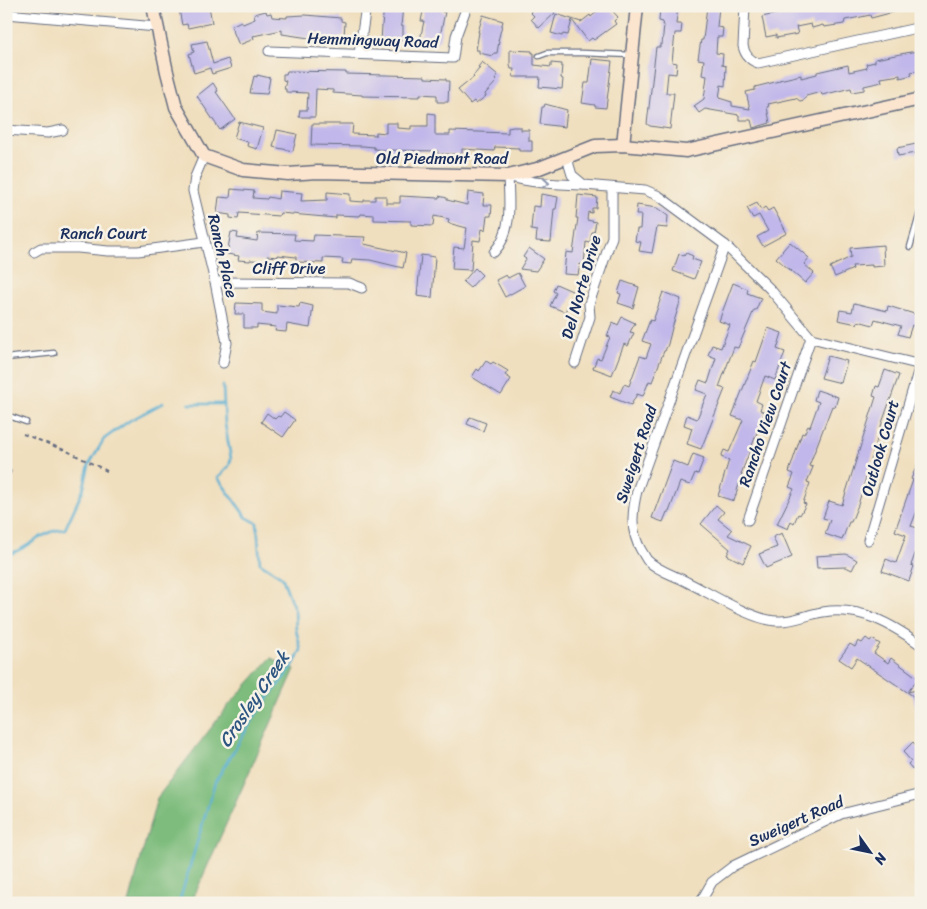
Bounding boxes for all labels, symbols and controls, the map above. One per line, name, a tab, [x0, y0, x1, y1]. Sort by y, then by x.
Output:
street label: Hemmingway Road	[307, 23, 441, 57]
street label: Old Piedmont Road	[376, 144, 510, 173]
one-way arrow	[542, 178, 550, 189]
street label: Ranch Place	[199, 211, 247, 301]
street label: Ranch Court	[60, 219, 148, 248]
street label: Del Norte Drive	[552, 232, 610, 342]
street label: Cliff Drive	[253, 254, 326, 283]
street label: Rancho View Court	[730, 357, 800, 491]
street label: Outlook Court	[852, 396, 908, 500]
street label: Sweigert Road	[607, 400, 666, 507]
water label: Crosley Creek	[210, 643, 299, 754]
street label: Sweigert Road	[744, 786, 850, 855]
north arrow	[844, 826, 894, 876]
text: N	[867, 847, 894, 870]

